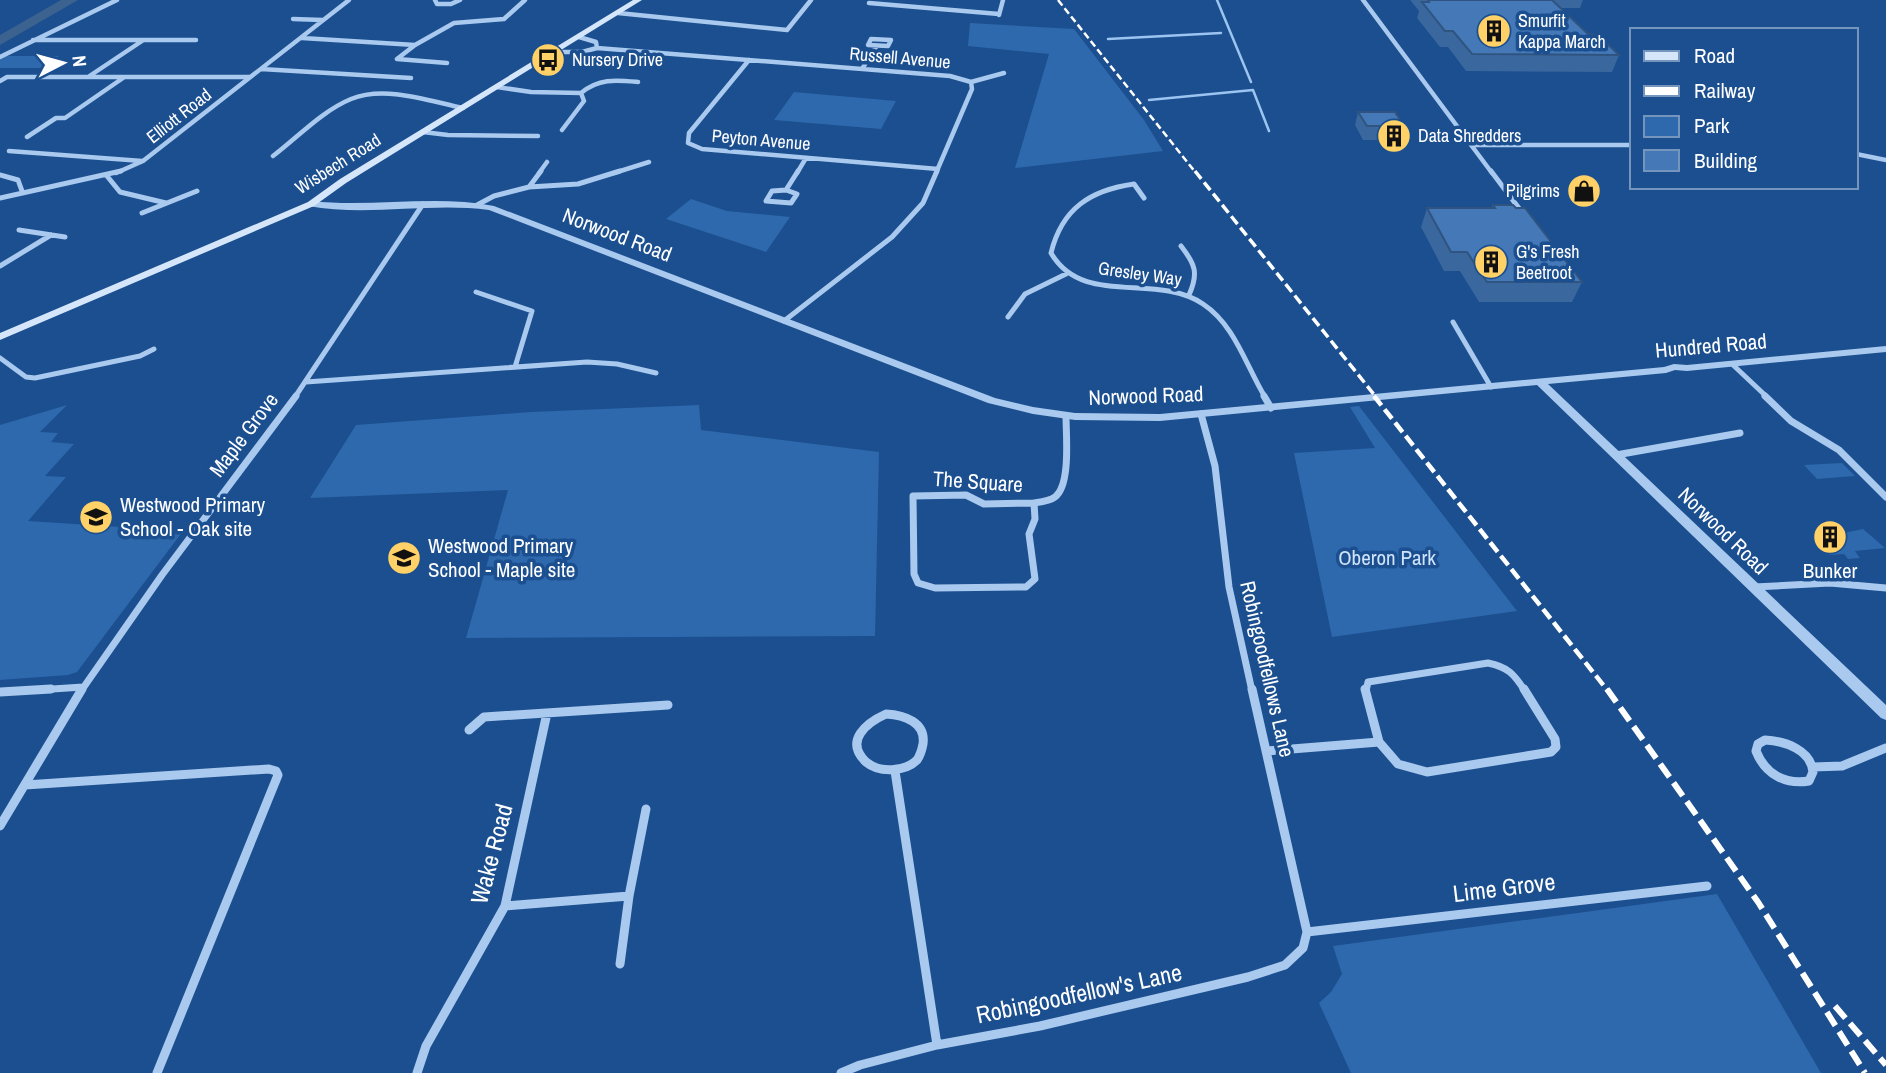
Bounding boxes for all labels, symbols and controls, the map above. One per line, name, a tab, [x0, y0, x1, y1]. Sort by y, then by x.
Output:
place label: Smurfit Kappa March	[1518, 8, 1606, 54]
building icon: Smurfit Kappa March	[1475, 12, 1513, 50]
north arrow	[28, 28, 98, 98]
legend	[1630, 28, 1858, 189]
bus stop icon: Nursery Drive	[529, 41, 567, 79]
street label: Russell Avenue	[848, 41, 952, 74]
text: Road	[1694, 41, 1735, 70]
place label: Nursery Drive	[572, 47, 663, 72]
text: N	[66, 54, 93, 68]
text: Railway	[1694, 76, 1756, 105]
street label: Elliott Road	[141, 82, 216, 149]
text: Park	[1694, 111, 1730, 140]
building icon: Data Shredders	[1375, 117, 1413, 155]
street label: Peyton Avenue	[711, 123, 811, 156]
place label: Data Shredders	[1418, 123, 1521, 148]
street label: Wisbech Road	[290, 127, 385, 200]
text: Building	[1694, 146, 1758, 175]
shop icon: Pilgrims	[1565, 172, 1603, 210]
place label: Pilgrims	[1506, 178, 1560, 203]
street label: Norwood Road	[558, 200, 676, 269]
place label: G's Fresh Beetroot	[1516, 239, 1580, 285]
building icon: G's Fresh Beetroot	[1472, 243, 1510, 281]
street label: Gresley Way	[1097, 255, 1184, 292]
street label: Hundred Road	[1654, 326, 1768, 365]
street label: Norwood Road	[1088, 379, 1204, 412]
street label: Maple Grove	[202, 387, 285, 483]
street label: The Square	[932, 464, 1024, 499]
street label: Norwood Road	[1672, 480, 1775, 581]
place label: Westwood Primary School - Oak site	[120, 490, 266, 543]
school or university icon: Westwood Primary School - Oak site	[77, 498, 115, 536]
building icon: Bunker	[1811, 518, 1849, 556]
place label: Westwood Primary School - Maple site	[428, 531, 575, 584]
school or university icon: Westwood Primary School - Maple site	[385, 539, 423, 577]
park label: Oberon Park	[1338, 543, 1436, 572]
place label: Bunker	[1803, 556, 1858, 585]
street label: Robingoodfellows Lane	[1233, 578, 1302, 760]
street label: Wake Road	[462, 800, 520, 907]
street label: Lime Grove	[1451, 865, 1557, 909]
street label: Robingoodfellow's Lane	[973, 956, 1185, 1030]

